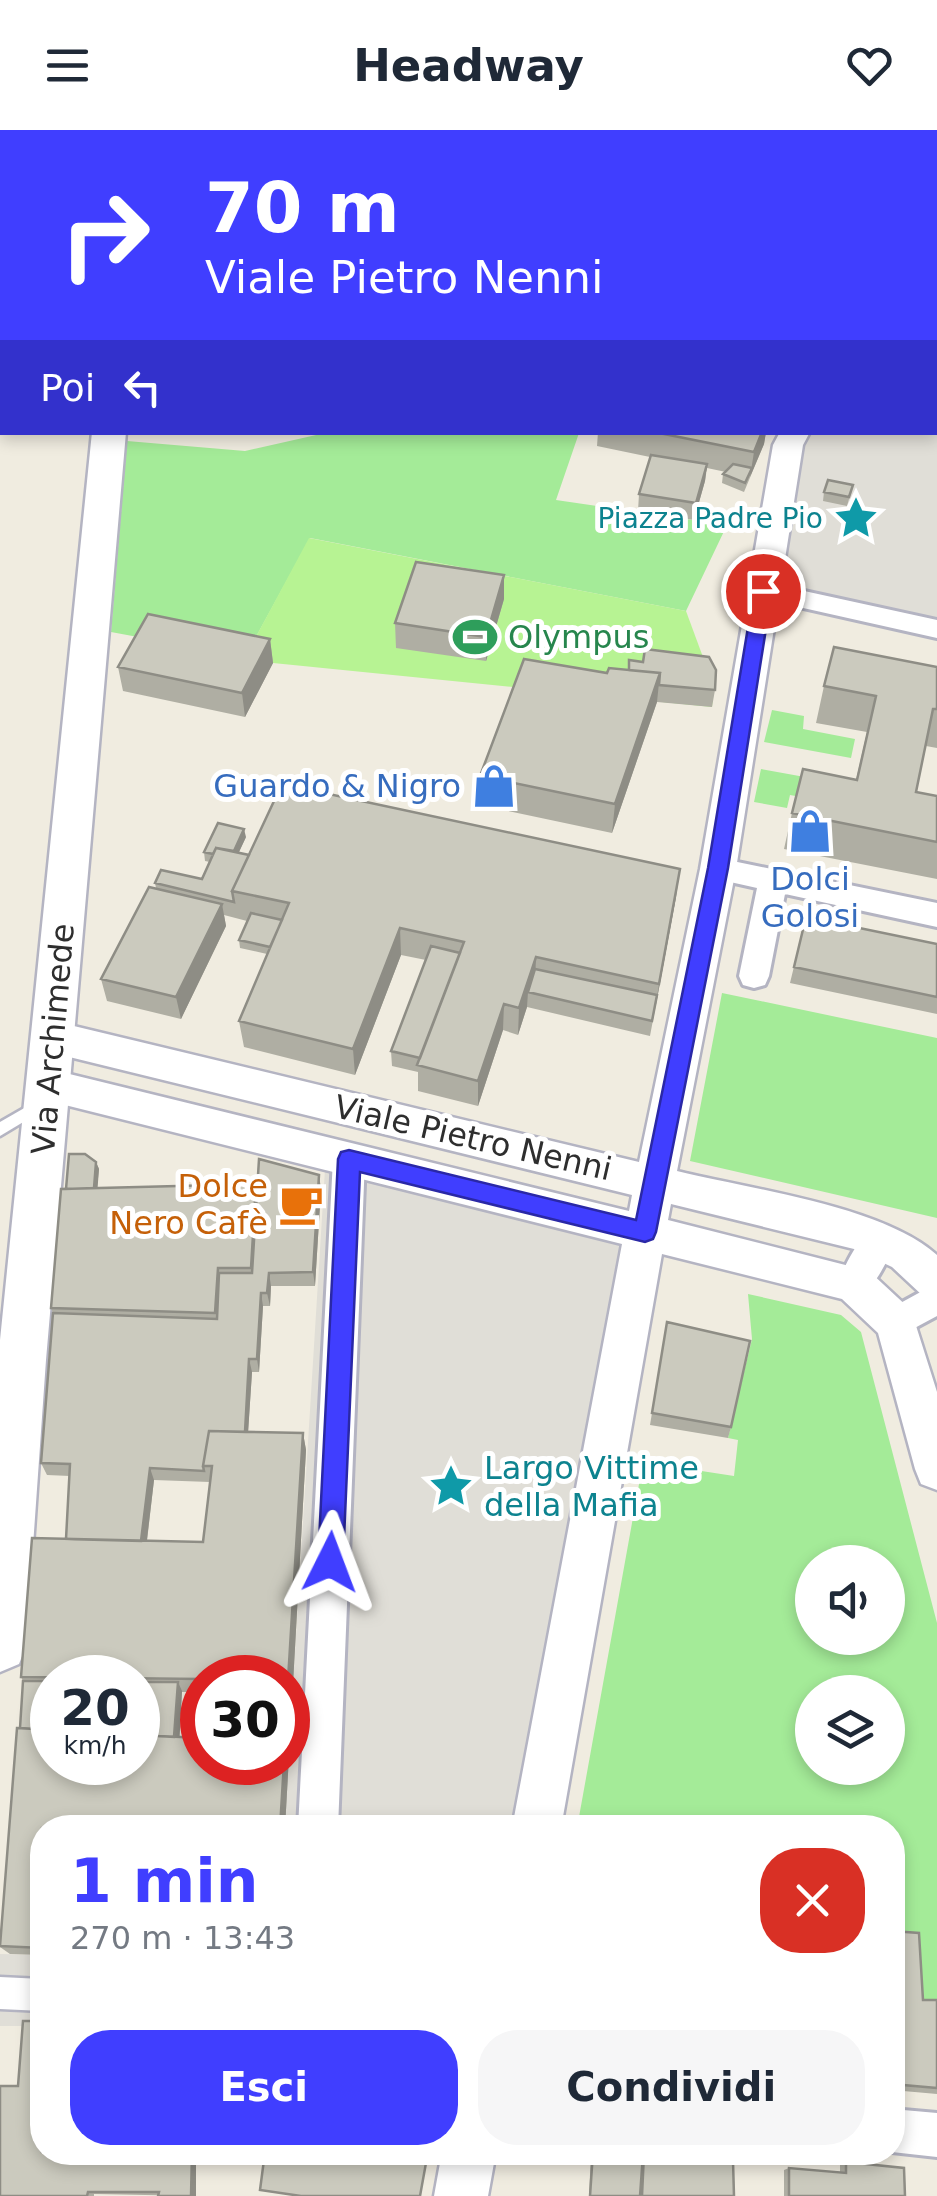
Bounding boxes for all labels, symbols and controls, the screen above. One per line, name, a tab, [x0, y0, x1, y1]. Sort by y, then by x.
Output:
icon: menu	[40, 38, 95, 93]
icon: heart	[842, 38, 897, 93]
text: Headway	[353, 39, 584, 92]
text: 70 m	[205, 167, 400, 249]
icon: right	[40, 170, 170, 300]
text: Viale Pietro Nenni	[205, 251, 604, 304]
icon: left	[115, 360, 170, 415]
text: Poi	[40, 366, 95, 410]
place icon: Piazza Padre Pio	[832, 494, 880, 542]
place label: Piazza Padre Pio	[598, 502, 823, 535]
pin	[721, 549, 806, 634]
icon: arrive	[736, 564, 791, 619]
sports icon: Olympus	[451, 613, 499, 661]
place label: Olympus	[508, 618, 649, 656]
shop icon: Guardo & Nigro	[470, 762, 518, 810]
place label: Guardo & Nigro	[213, 767, 461, 805]
shop icon: Dolci Golosi	[786, 807, 834, 855]
place label: Dolci Golosi	[761, 860, 859, 935]
street label: Via Archimede	[24, 922, 82, 1156]
street label: Viale Pietro Nenni	[331, 1088, 615, 1188]
place label: Dolce Nero Cafè	[109, 1167, 268, 1242]
cafe icon: Dolce Nero Cafè	[277, 1180, 325, 1228]
place label: Largo Vittime della Mafia	[484, 1449, 699, 1524]
place icon: Largo Vittime della Mafia	[427, 1462, 475, 1510]
position arrow	[278, 1510, 382, 1614]
map controls	[795, 1545, 905, 1785]
button: sound	[795, 1545, 905, 1655]
speed limit sign: 30	[180, 1655, 310, 1785]
button: layers	[795, 1675, 905, 1785]
text: 20	[60, 1679, 130, 1737]
text: km/h	[63, 1731, 127, 1760]
text: 1 min	[70, 1846, 258, 1916]
button: close	[760, 1848, 865, 1953]
text: 270 m · 13:43	[70, 1919, 295, 1957]
button: Esci	[70, 2030, 458, 2145]
button: Condividi	[478, 2030, 865, 2145]

